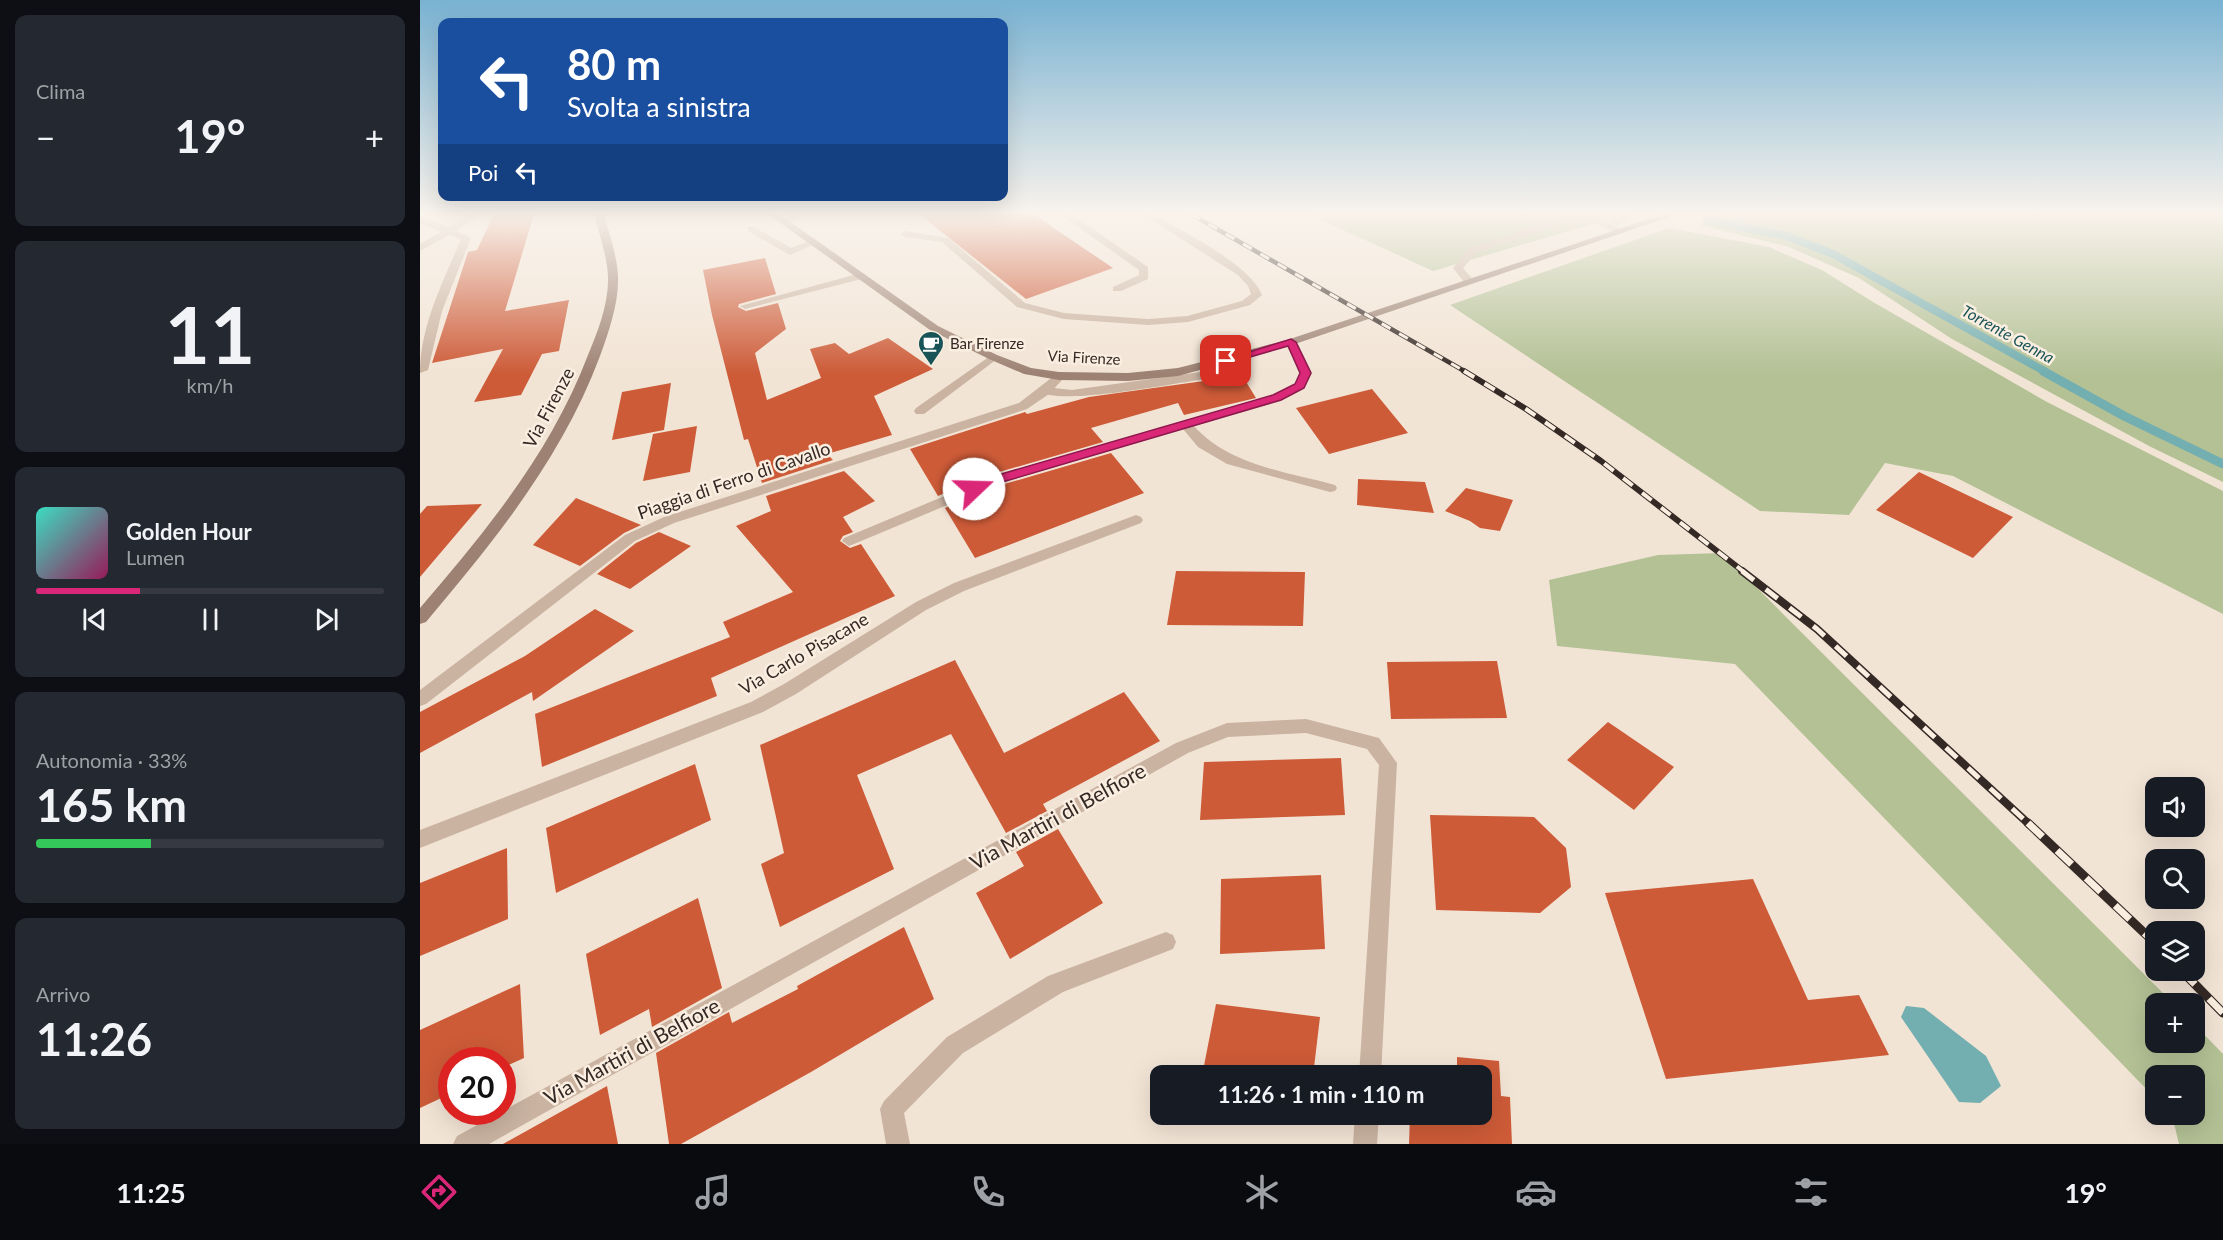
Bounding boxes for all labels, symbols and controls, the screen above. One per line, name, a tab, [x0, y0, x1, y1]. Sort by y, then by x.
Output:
text: 80 m	[567, 39, 661, 89]
icon: left	[468, 42, 546, 120]
text: Clima	[36, 79, 85, 103]
text: Svolta a sinistra	[567, 90, 751, 123]
text: 19°	[175, 109, 245, 163]
text: −	[36, 117, 55, 157]
text: +	[365, 117, 384, 157]
icon: left	[510, 156, 543, 189]
text: Poi	[468, 159, 498, 186]
text: 11	[165, 287, 255, 381]
water label: Torrente Genna	[1959, 300, 2058, 367]
cafe icon: Bar Firenze	[916, 329, 946, 367]
place label: Bar Firenze	[950, 334, 1024, 352]
pin	[1200, 335, 1251, 386]
icon: arrive	[1209, 344, 1242, 377]
street label: Via Firenze	[1047, 346, 1121, 368]
street label: Via Firenze	[518, 364, 578, 451]
text: km/h	[187, 373, 233, 397]
street label: Piaggia di Ferro di Cavallo	[634, 437, 833, 523]
position arrow	[942, 457, 1006, 521]
text: Golden Hour	[126, 518, 252, 545]
text: Lumen	[126, 545, 185, 569]
icon: previous	[78, 603, 111, 636]
icon: pause	[194, 603, 227, 636]
icon: next	[310, 603, 343, 636]
street label: Via Carlo Pisacane	[735, 607, 872, 699]
text: Autonomia · 33%	[36, 748, 187, 772]
street label: Via Martiri di Belfiore	[965, 757, 1150, 874]
map controls	[2145, 777, 2205, 1125]
button: sound	[2145, 777, 2205, 837]
text: 165 km	[36, 778, 187, 832]
button: search	[2145, 849, 2205, 909]
button: layers	[2145, 921, 2205, 981]
text: Arrivo	[36, 982, 90, 1006]
street label: Via Martiri di Belfiore	[539, 992, 724, 1109]
button: +	[2145, 993, 2205, 1053]
text: 11:26	[36, 1012, 152, 1066]
speed limit sign: 20	[438, 1047, 516, 1125]
button: −	[2145, 1065, 2205, 1125]
text: 11:26 · 1 min · 110 m	[1218, 1081, 1424, 1108]
icon: directions	[418, 1171, 460, 1213]
icon: music	[692, 1171, 734, 1213]
icon: phone	[967, 1171, 1009, 1213]
icon: climate	[1241, 1171, 1283, 1213]
icon: car	[1515, 1171, 1557, 1213]
icon: filters	[1790, 1171, 1832, 1213]
text: 11:25	[116, 1176, 186, 1209]
text: 19°	[2064, 1176, 2107, 1209]

